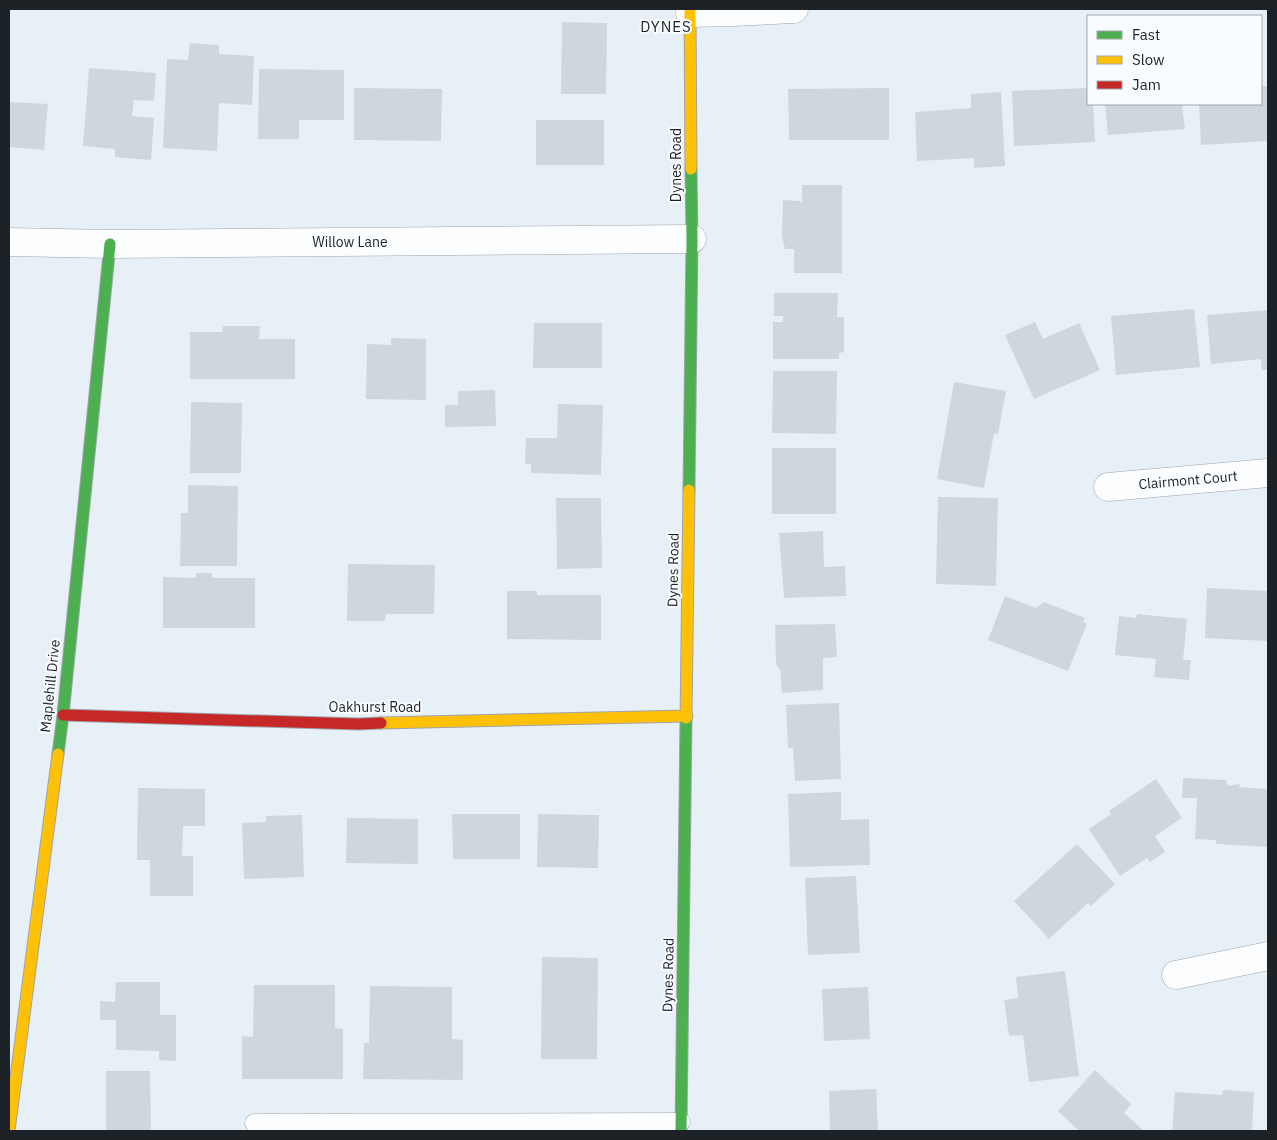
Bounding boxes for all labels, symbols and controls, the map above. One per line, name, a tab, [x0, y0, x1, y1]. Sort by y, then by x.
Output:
legend	[1087, 15, 1262, 105]
district label: DYNES	[640, 17, 692, 36]
text: Fast	[1132, 25, 1160, 44]
text: Slow	[1132, 50, 1165, 69]
text: Jam	[1132, 75, 1161, 94]
street label: Dynes Road	[667, 128, 685, 202]
street label: Willow Lane	[312, 233, 388, 251]
street label: Clairmont Court	[1138, 467, 1238, 493]
street label: Dynes Road	[663, 533, 683, 607]
street label: Maplehill Drive	[36, 638, 64, 733]
street label: Oakhurst Road	[329, 698, 421, 716]
street label: Dynes Road	[658, 938, 678, 1012]

